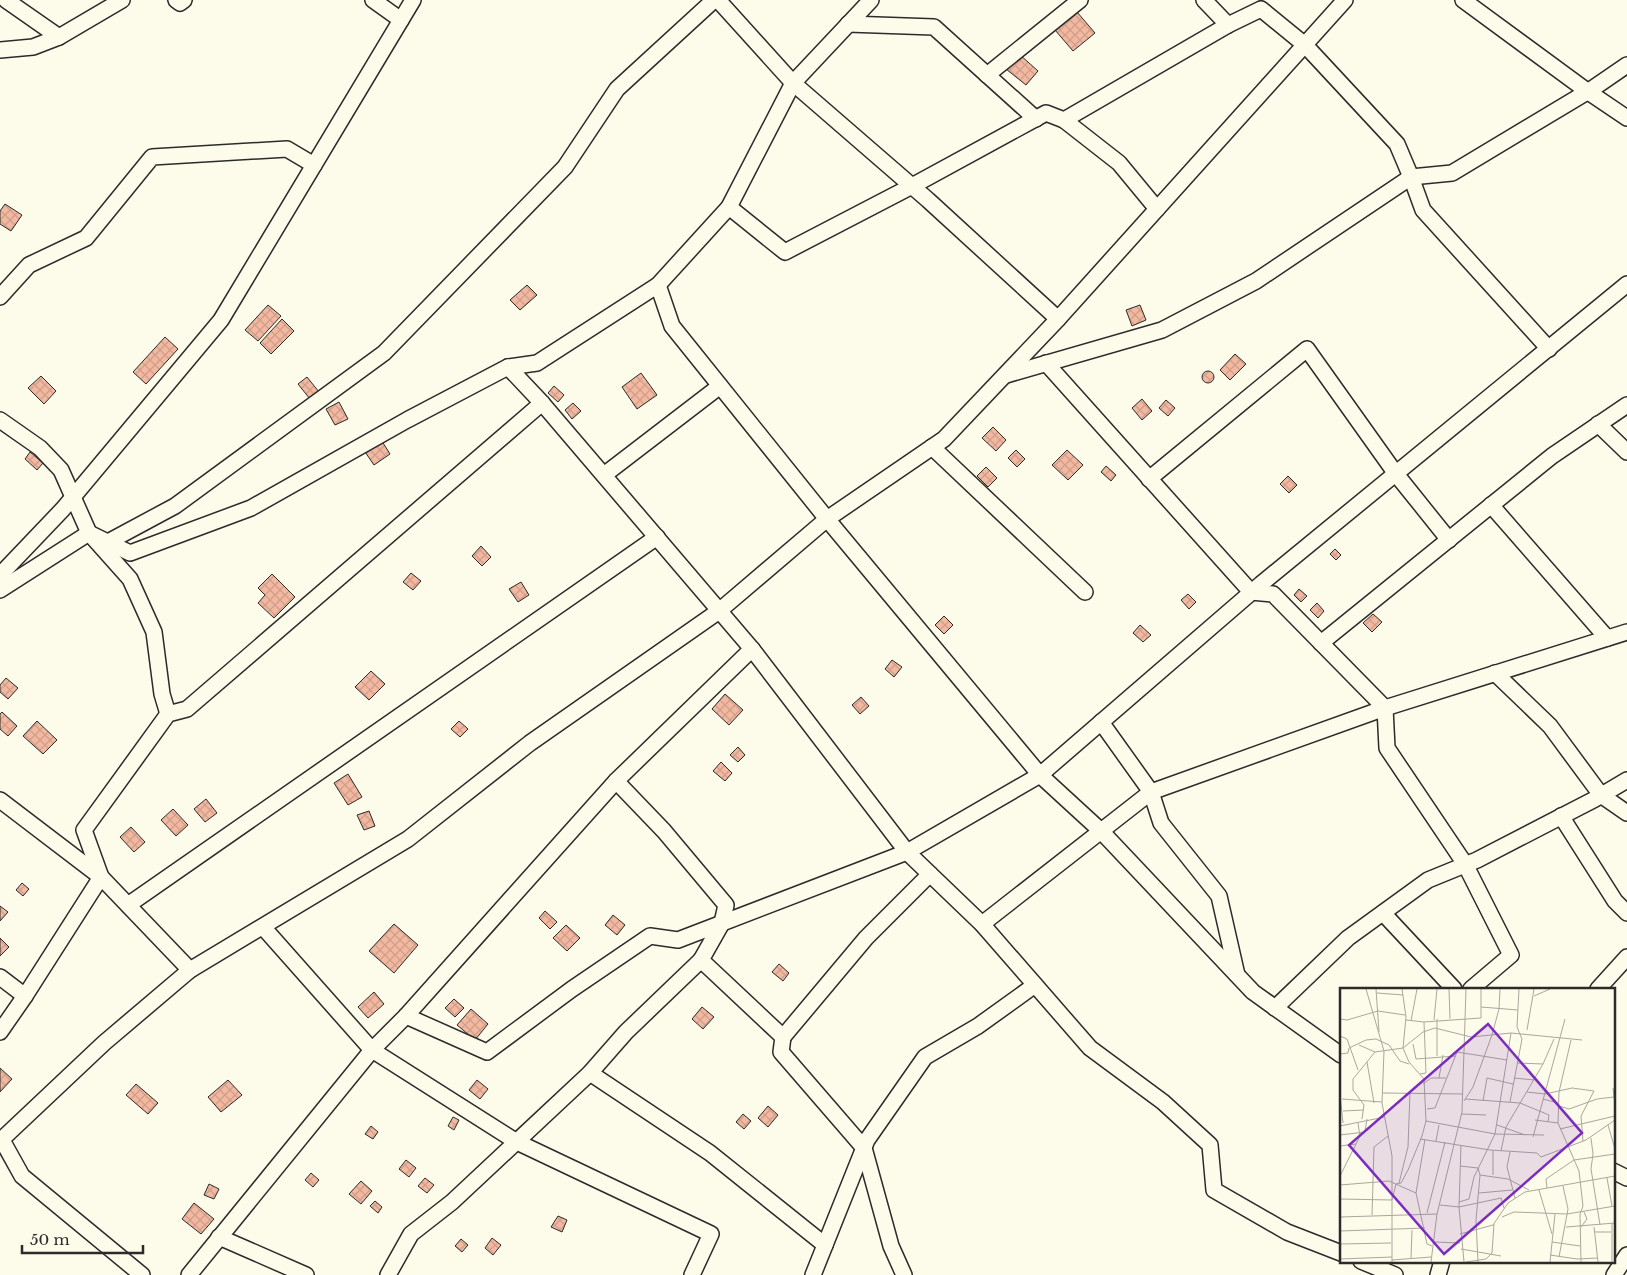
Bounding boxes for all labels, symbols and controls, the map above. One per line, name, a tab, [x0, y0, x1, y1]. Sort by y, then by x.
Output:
inset map	[1340, 988, 1614, 1262]
scale bar	[22, 1222, 144, 1254]
text: 50 m	[30, 1230, 70, 1249]

